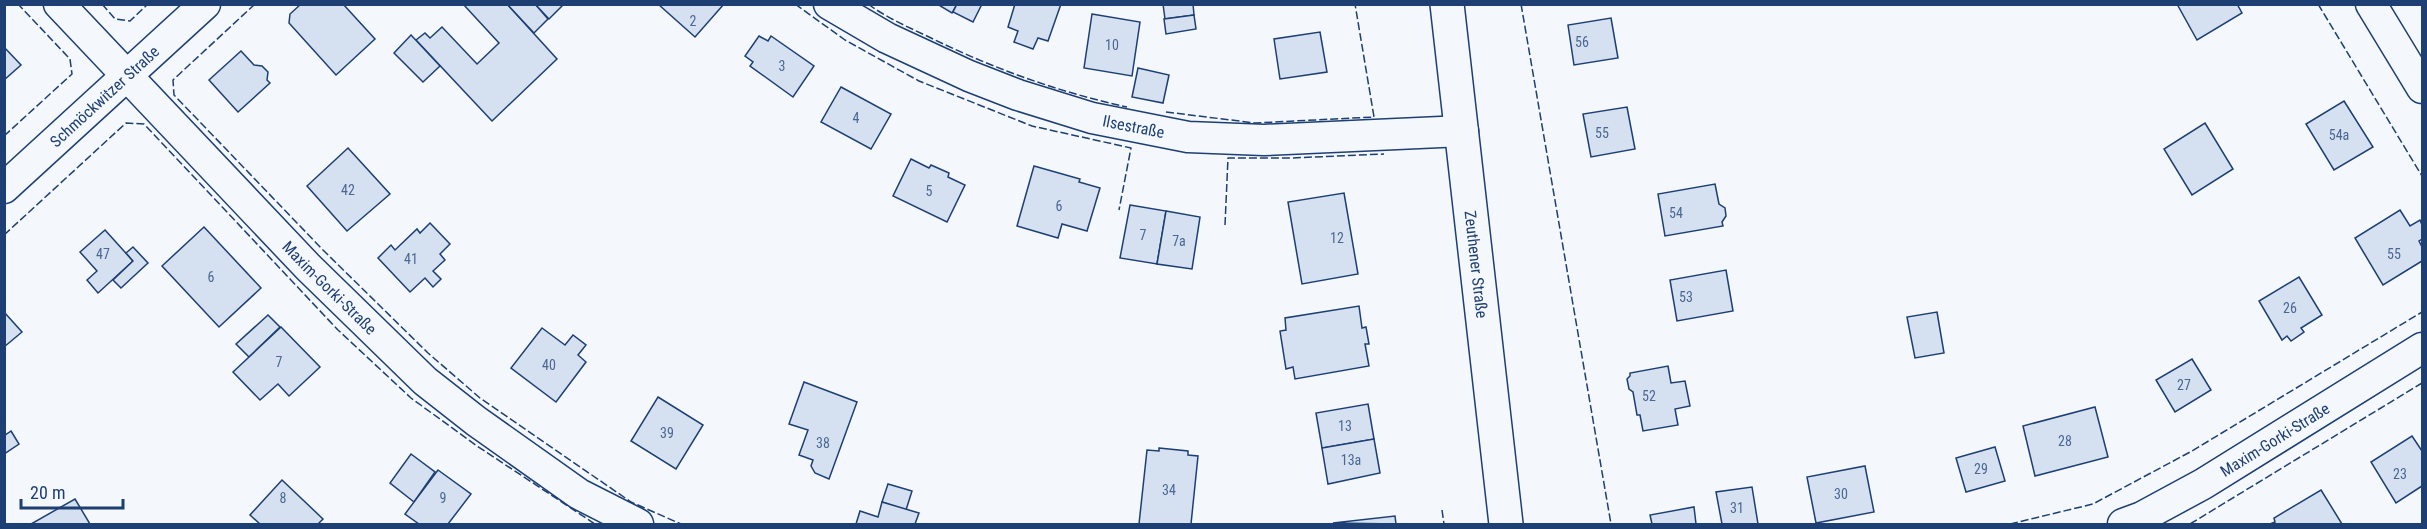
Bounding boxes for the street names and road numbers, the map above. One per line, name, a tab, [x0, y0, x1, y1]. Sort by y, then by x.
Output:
street label: Schmöckwitzer Straße	[46, 42, 163, 151]
street label: Ilsestraße	[1101, 111, 1166, 142]
street label: Zeuthener Straße	[1461, 209, 1492, 319]
street label: Maxim-Gorki-Straße	[279, 237, 381, 338]
street label: Maxim-Gorki-Straße	[2217, 398, 2333, 480]

